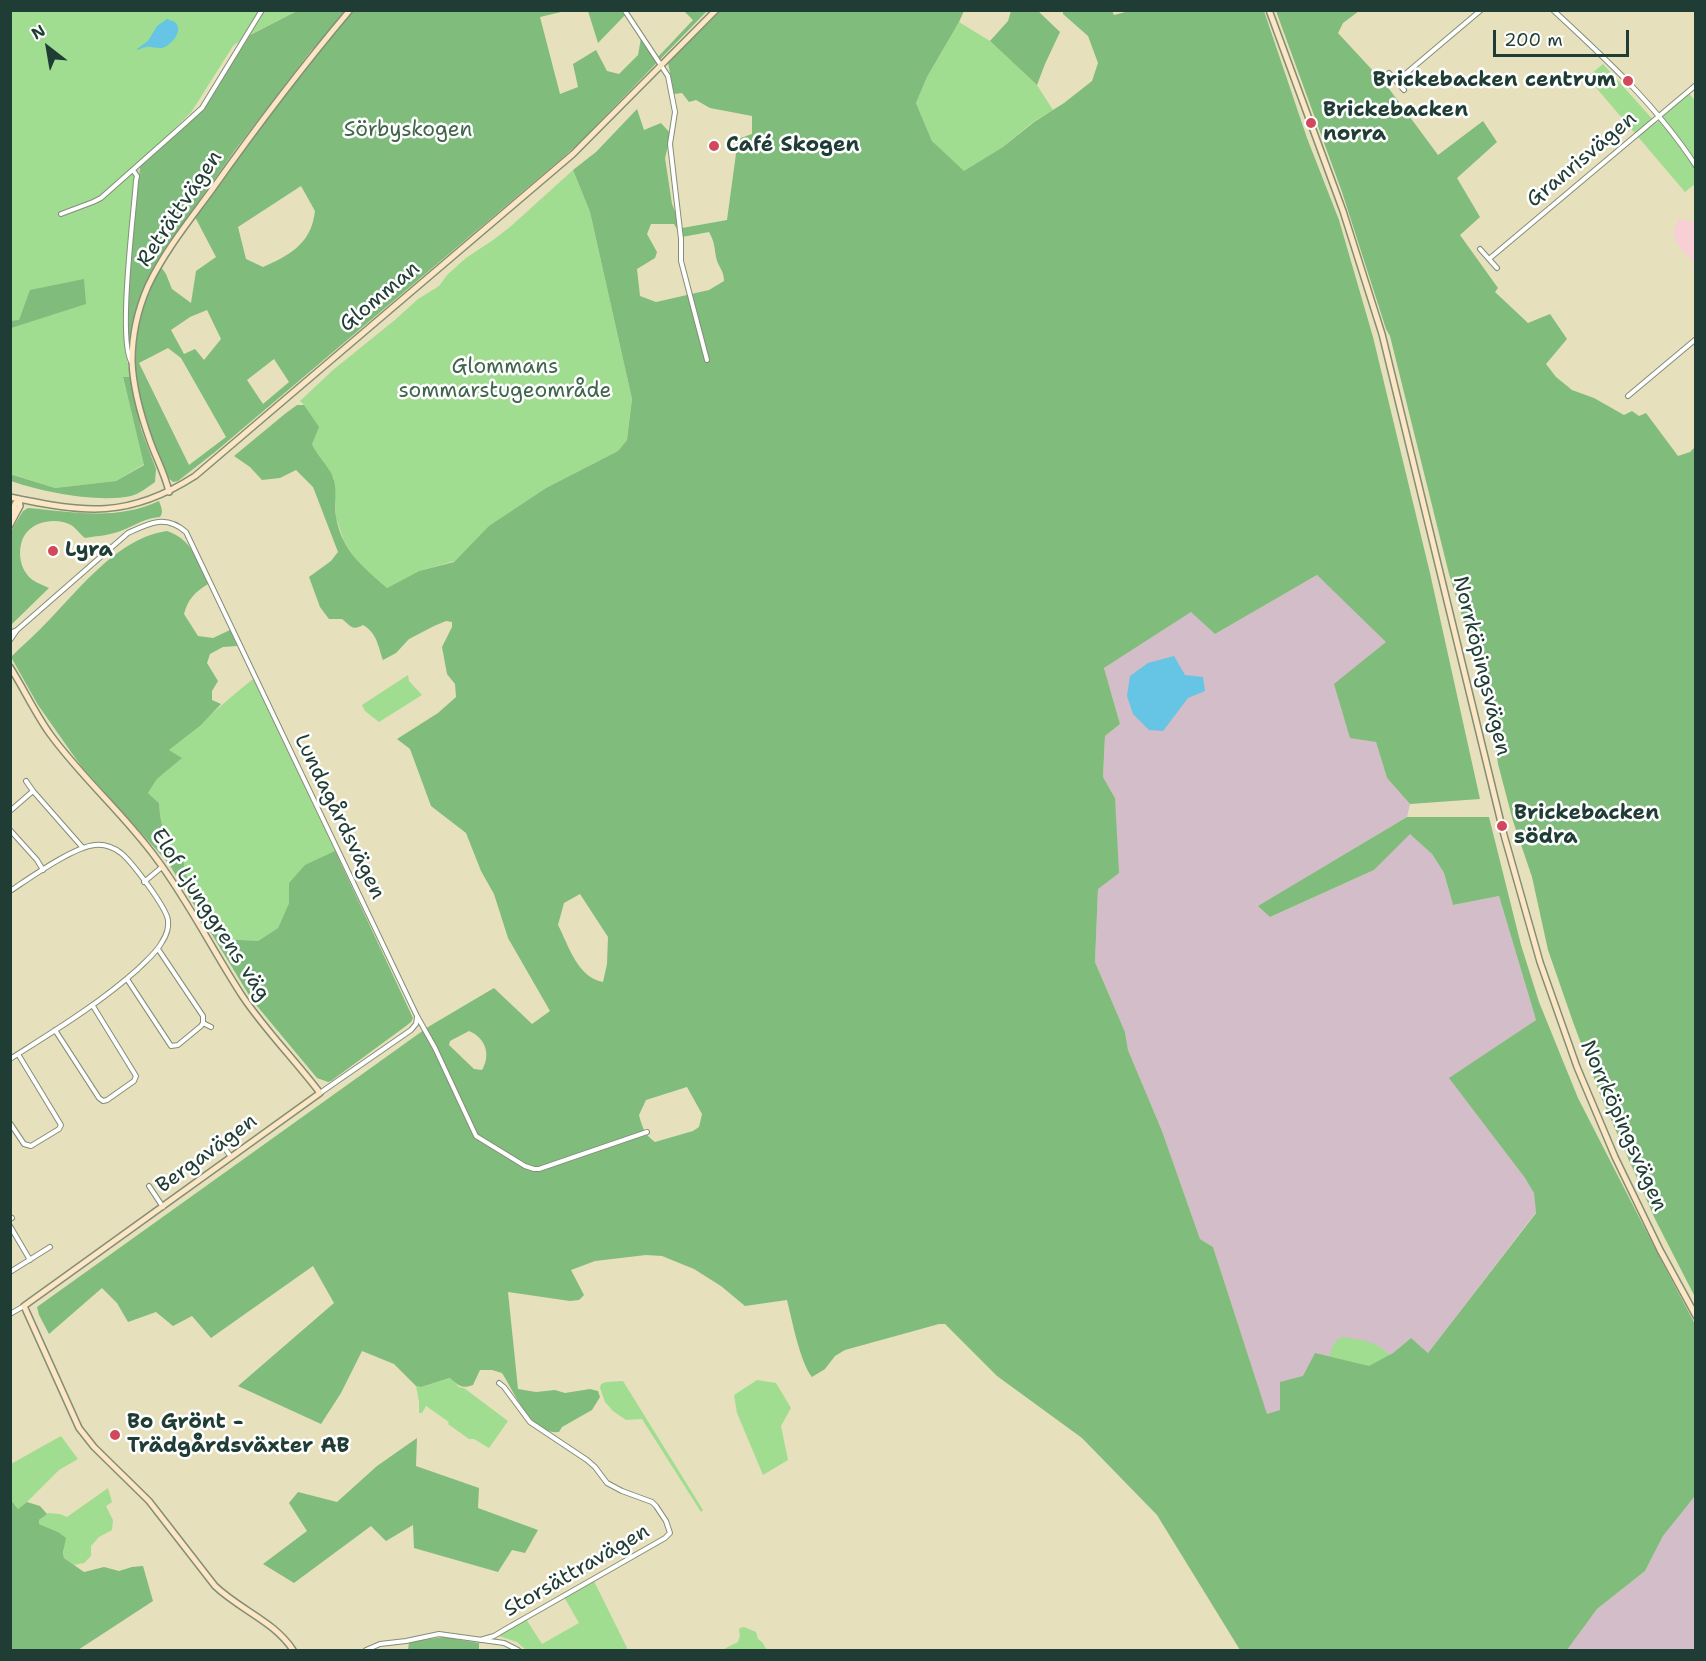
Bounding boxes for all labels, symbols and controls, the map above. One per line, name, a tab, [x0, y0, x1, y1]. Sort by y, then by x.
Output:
north arrow	[18, 18, 78, 78]
scale bar	[1496, 18, 1632, 56]
text: N	[28, 20, 49, 44]
text: 200 m	[1504, 28, 1563, 52]
place label: Brickebacken centrum	[1373, 68, 1616, 94]
marker: Brickebacken centrum	[1621, 74, 1635, 88]
place label: Brickebacken norra	[1323, 98, 1468, 148]
street label: Granrisvägen	[1522, 107, 1642, 213]
marker: Brickebacken norra	[1304, 116, 1318, 130]
park label: Sörbyskogen	[344, 118, 472, 144]
place label: Café Skogen	[726, 133, 859, 159]
marker: Café Skogen	[707, 139, 721, 153]
street label: Reträttvägen	[132, 146, 228, 272]
street label: Glomman	[335, 256, 425, 338]
park label: Glommans sommarstugeområde	[399, 355, 611, 405]
place label: Lyra	[65, 538, 113, 564]
marker: Lyra	[46, 544, 60, 558]
street label: Norrköpingsvägen	[1446, 574, 1516, 758]
street label: Lundagårdsvägen	[288, 730, 390, 904]
place label: Brickebacken södra	[1514, 801, 1659, 851]
marker: Brickebacken södra	[1495, 819, 1509, 833]
street label: Elof Ljunggrens väg	[145, 824, 275, 1006]
street label: Norrköpingsvägen	[1574, 1037, 1672, 1215]
street label: Bergavägen	[152, 1109, 262, 1199]
place label: Bo Grönt - Trädgårdsväxter AB	[127, 1410, 350, 1460]
marker: Bo Grönt - Trädgårdsväxter AB	[108, 1428, 122, 1442]
street label: Storsättravägen	[500, 1519, 654, 1623]

